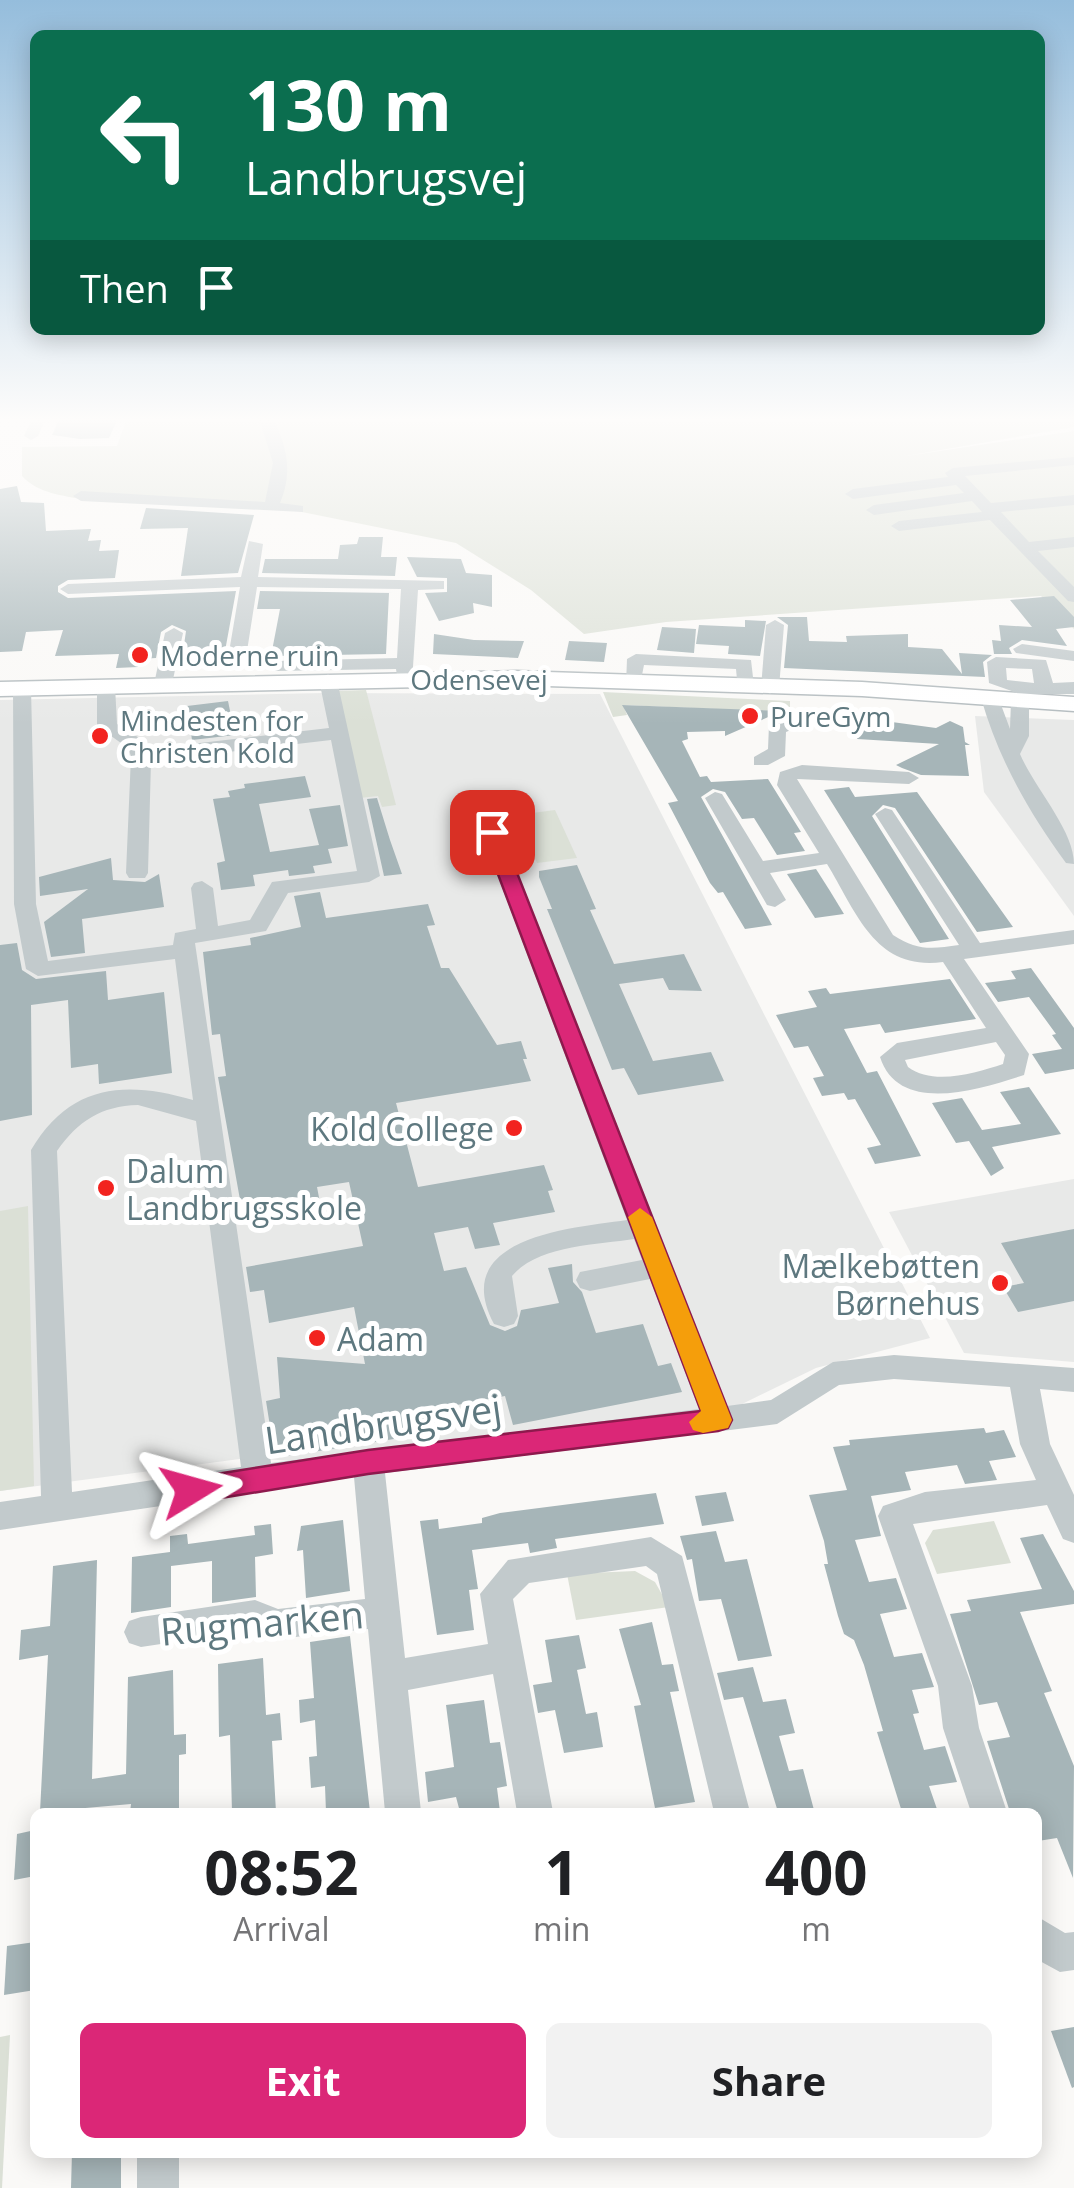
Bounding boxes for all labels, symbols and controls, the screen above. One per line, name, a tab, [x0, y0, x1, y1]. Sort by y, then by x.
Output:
text: 130 m	[245, 56, 452, 152]
icon: left	[80, 70, 210, 200]
text: Landbrugsvej	[245, 147, 527, 208]
icon: arrive	[189, 260, 244, 315]
text: Then	[80, 262, 169, 314]
place label: Moderne ruin	[160, 636, 339, 674]
marker: Moderne ruin	[129, 644, 151, 666]
street label: Odensevej	[410, 660, 548, 698]
place label: PureGym	[770, 697, 892, 735]
place label: Mindesten for Christen Kold	[120, 701, 304, 771]
marker: PureGym	[739, 705, 761, 727]
marker: Mindesten for Christen Kold	[89, 725, 111, 747]
pin	[450, 790, 535, 875]
icon: arrive	[465, 805, 520, 860]
place label: Kold College	[310, 1107, 494, 1150]
marker: Kold College	[503, 1117, 525, 1139]
place label: Dalum Landbrugsskole	[126, 1149, 362, 1229]
marker: Dalum Landbrugsskole	[95, 1177, 117, 1199]
place label: Mælkebøtten Børnehus	[782, 1244, 980, 1324]
marker: Mælkebøtten Børnehus	[989, 1272, 1011, 1294]
place label: Adam	[337, 1317, 424, 1360]
marker: Adam	[306, 1327, 328, 1349]
street label: Landbrugsvej	[261, 1381, 505, 1465]
position arrow	[139, 1438, 243, 1542]
street label: Rugmarken	[158, 1587, 366, 1657]
text: 08:52	[204, 1831, 359, 1913]
text: 1	[545, 1831, 579, 1913]
text: 400	[765, 1831, 868, 1913]
text: Arrival	[233, 1907, 330, 1950]
text: min	[533, 1907, 590, 1950]
text: m	[801, 1907, 831, 1950]
button: Exit	[80, 2023, 526, 2138]
button: Share	[546, 2023, 992, 2138]

